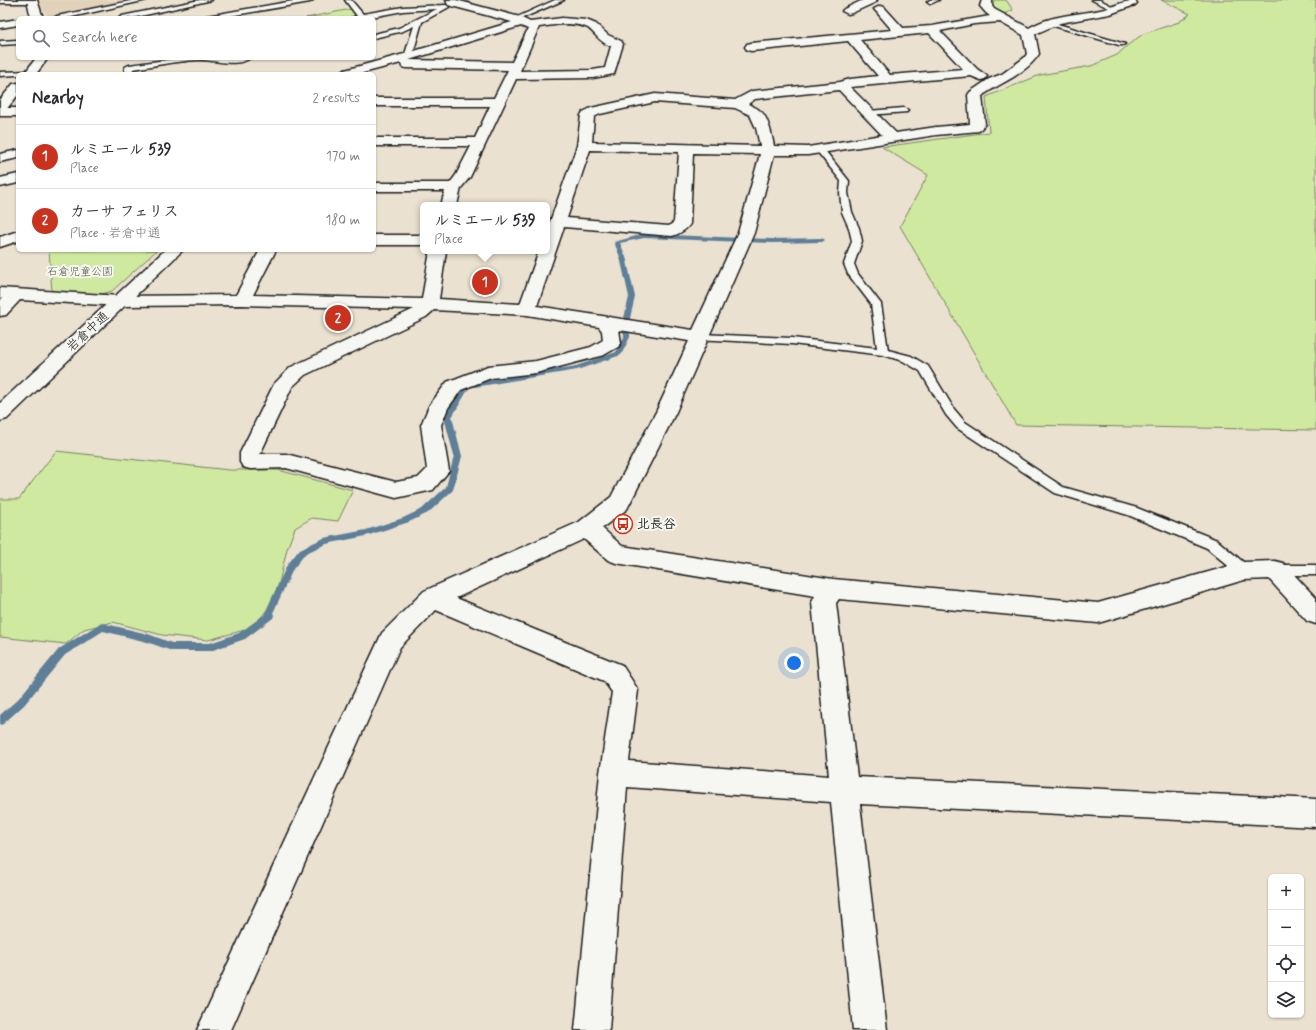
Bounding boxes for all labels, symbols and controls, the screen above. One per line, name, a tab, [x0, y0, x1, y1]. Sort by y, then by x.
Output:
search box	[16, 16, 376, 60]
icon: search	[30, 27, 52, 49]
text: Search here	[62, 28, 138, 48]
text: Nearby	[32, 87, 84, 109]
text: 2 results	[313, 90, 360, 107]
text: ルミエール 539	[70, 140, 171, 160]
text: 1	[42, 148, 48, 165]
text: 170 m	[326, 148, 360, 165]
text: Place	[70, 160, 99, 177]
text: カーサ フェリス	[70, 202, 178, 222]
popup	[420, 202, 550, 254]
text: ルミエール 539	[434, 211, 536, 231]
text: 2	[42, 212, 48, 229]
text: 180 m	[325, 212, 360, 229]
text: Place · 岩倉中通	[70, 225, 161, 242]
text: Place	[434, 231, 463, 248]
park label: 石倉児童公園	[47, 265, 113, 279]
pin: 1	[472, 267, 498, 297]
pin: 2	[325, 303, 351, 333]
street label: 岩倉中通	[63, 308, 113, 356]
bus stop icon: 北長谷	[612, 513, 634, 535]
place label: 北長谷	[637, 516, 676, 533]
your location	[784, 653, 804, 673]
map controls	[1268, 874, 1304, 1018]
button: +	[1268, 874, 1304, 910]
button: −	[1268, 910, 1304, 946]
button: locate	[1268, 946, 1304, 982]
button: layers	[1268, 982, 1304, 1018]

